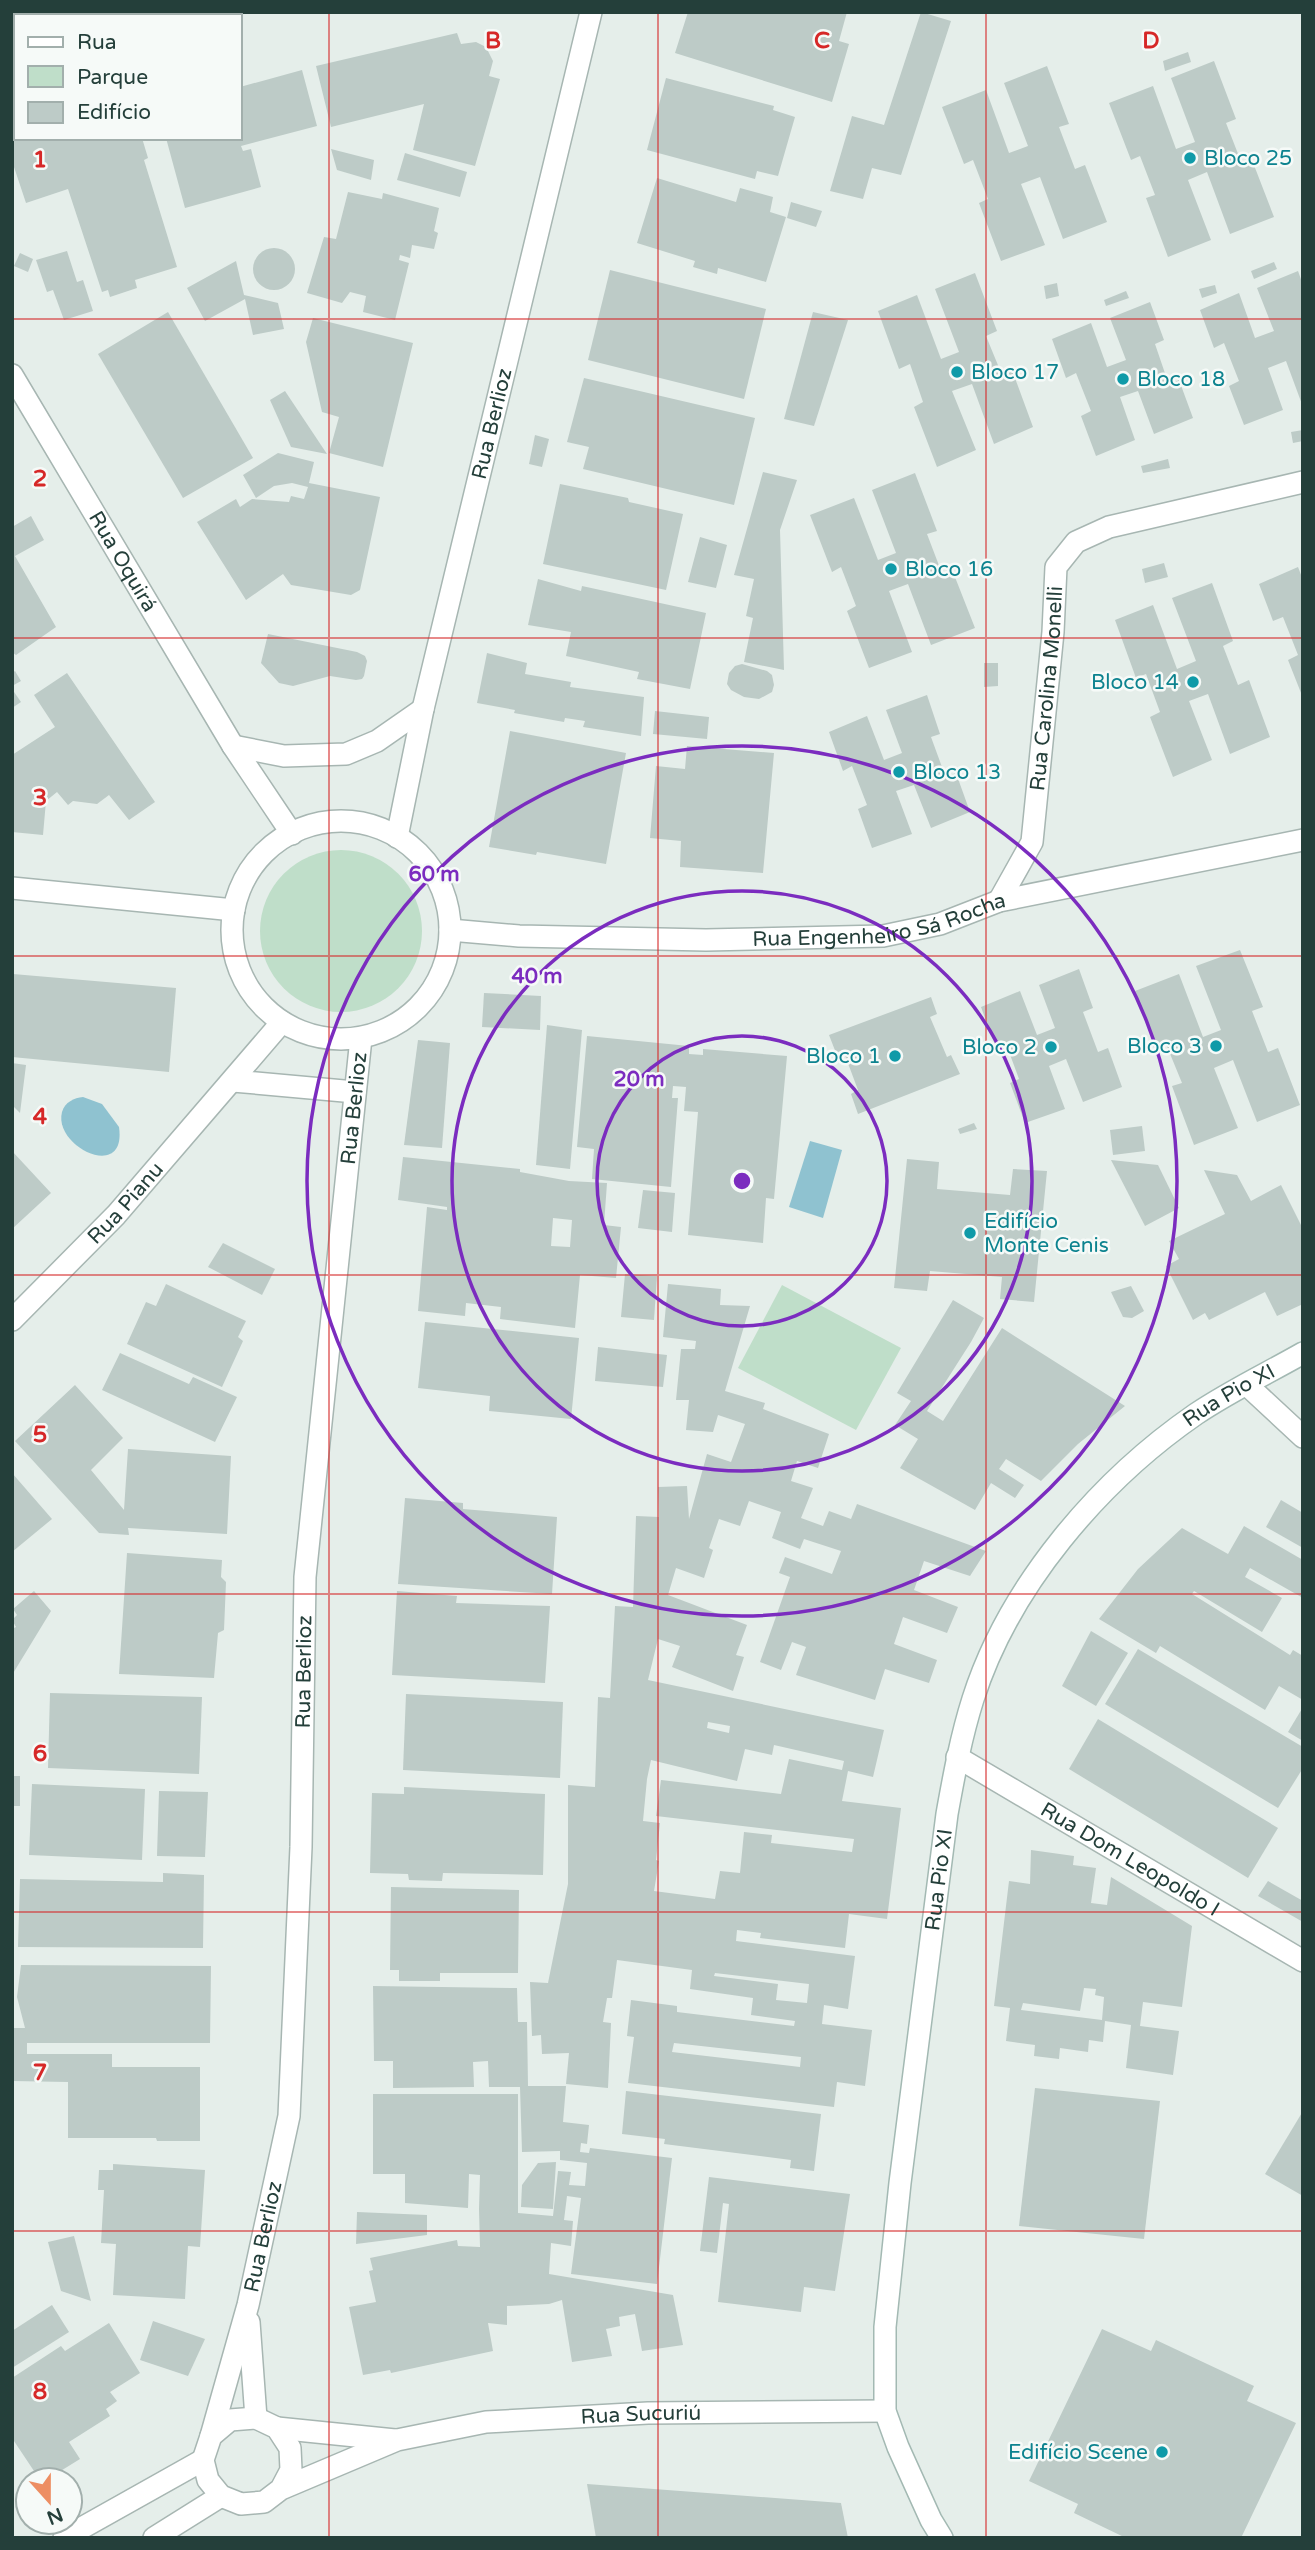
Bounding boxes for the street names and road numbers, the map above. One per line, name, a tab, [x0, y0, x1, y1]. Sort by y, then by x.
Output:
street label: Rua Berlioz	[466, 366, 517, 482]
street label: Rua Oquirá	[83, 507, 163, 616]
street label: Rua Carolina Monelli	[1025, 585, 1068, 792]
street label: Rua Engenheiro Sá Rocha	[752, 887, 1008, 951]
street label: Rua Berlioz	[335, 1051, 372, 1166]
street label: Rua Pianu	[82, 1157, 169, 1249]
street label: Rua Pio XI	[1178, 1358, 1279, 1432]
street label: Rua Berlioz	[290, 1615, 317, 1729]
street label: Rua Dom Leopoldo I	[1036, 1797, 1224, 1922]
street label: Rua Pio XI	[920, 1827, 958, 1932]
street label: Rua Berlioz	[239, 2179, 287, 2295]
street label: Rua Sucuriú	[580, 2400, 701, 2429]

